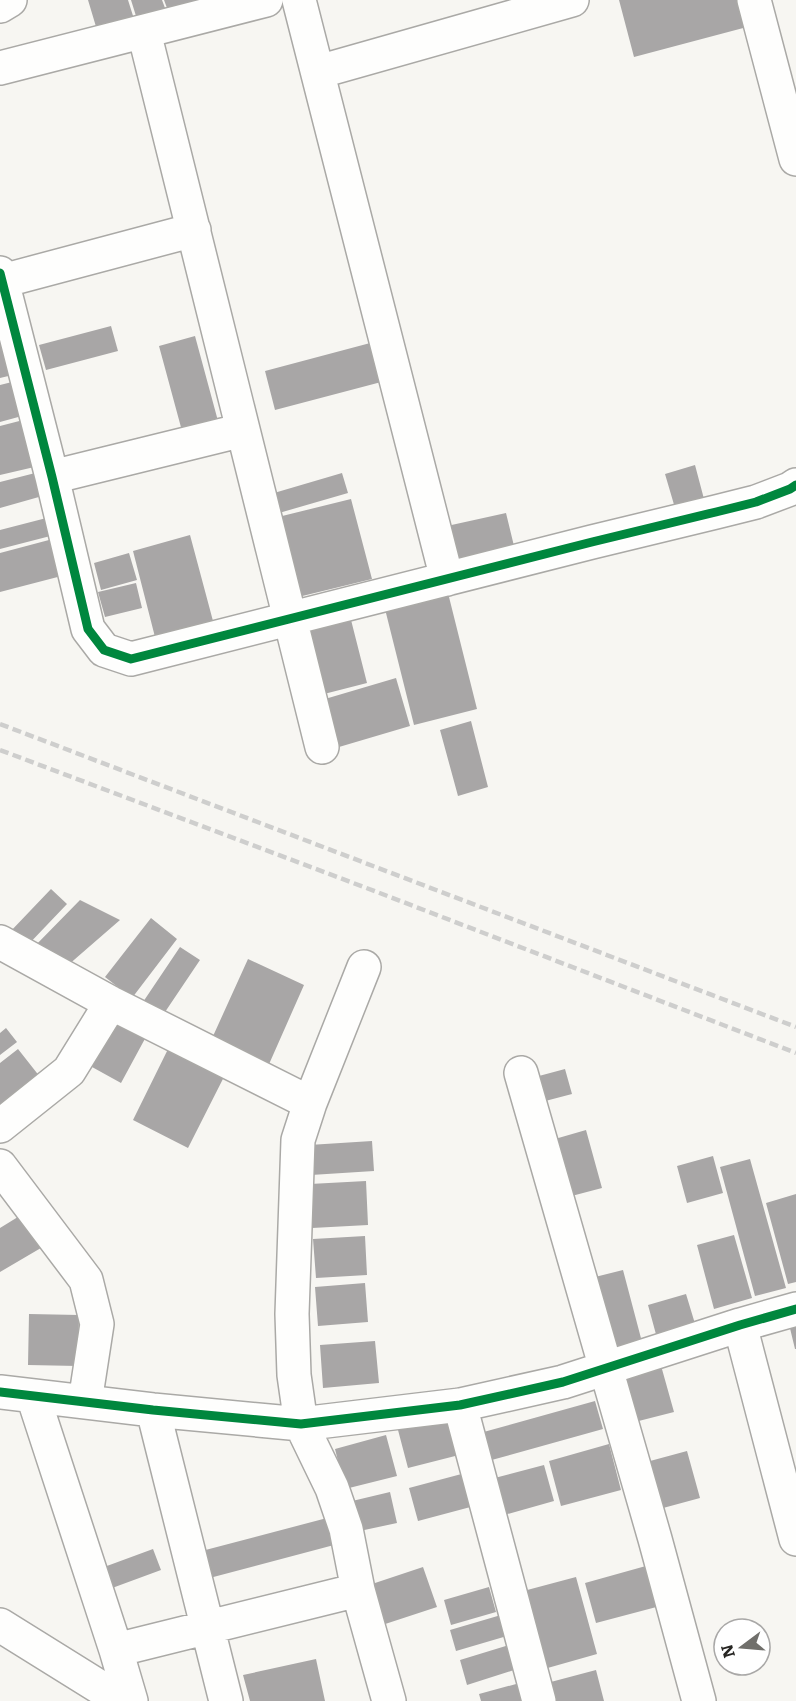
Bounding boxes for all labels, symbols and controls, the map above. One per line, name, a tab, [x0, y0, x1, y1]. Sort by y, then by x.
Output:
north arrow	[712, 1617, 772, 1677]
text: N	[713, 1642, 740, 1661]

